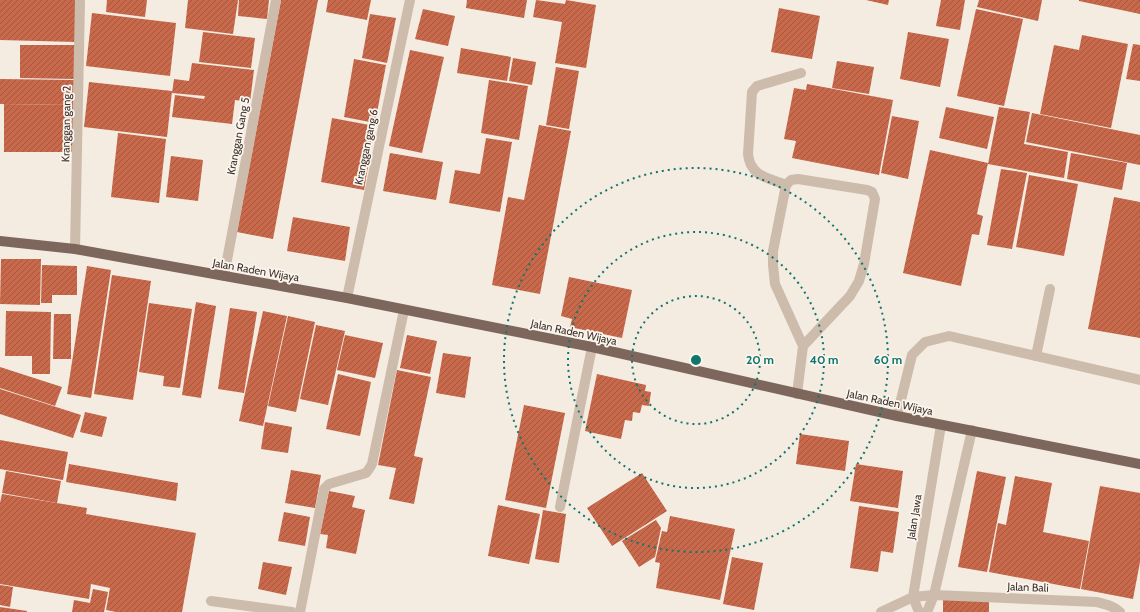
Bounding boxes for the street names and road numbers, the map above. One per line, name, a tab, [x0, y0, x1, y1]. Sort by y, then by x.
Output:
street label: Kranggan gang 2	[58, 85, 74, 162]
street label: Kranggan Gang 5	[224, 96, 252, 176]
street label: Kranggan gang 6	[351, 108, 381, 186]
street label: Jalan Raden Wijaya	[211, 255, 301, 285]
street label: Jalan Raden Wijaya	[529, 316, 619, 348]
street label: Jalan Raden Wijaya	[845, 386, 935, 418]
street label: Jalan Jawa	[903, 493, 925, 542]
street label: Jalan Bali	[1006, 579, 1049, 595]

